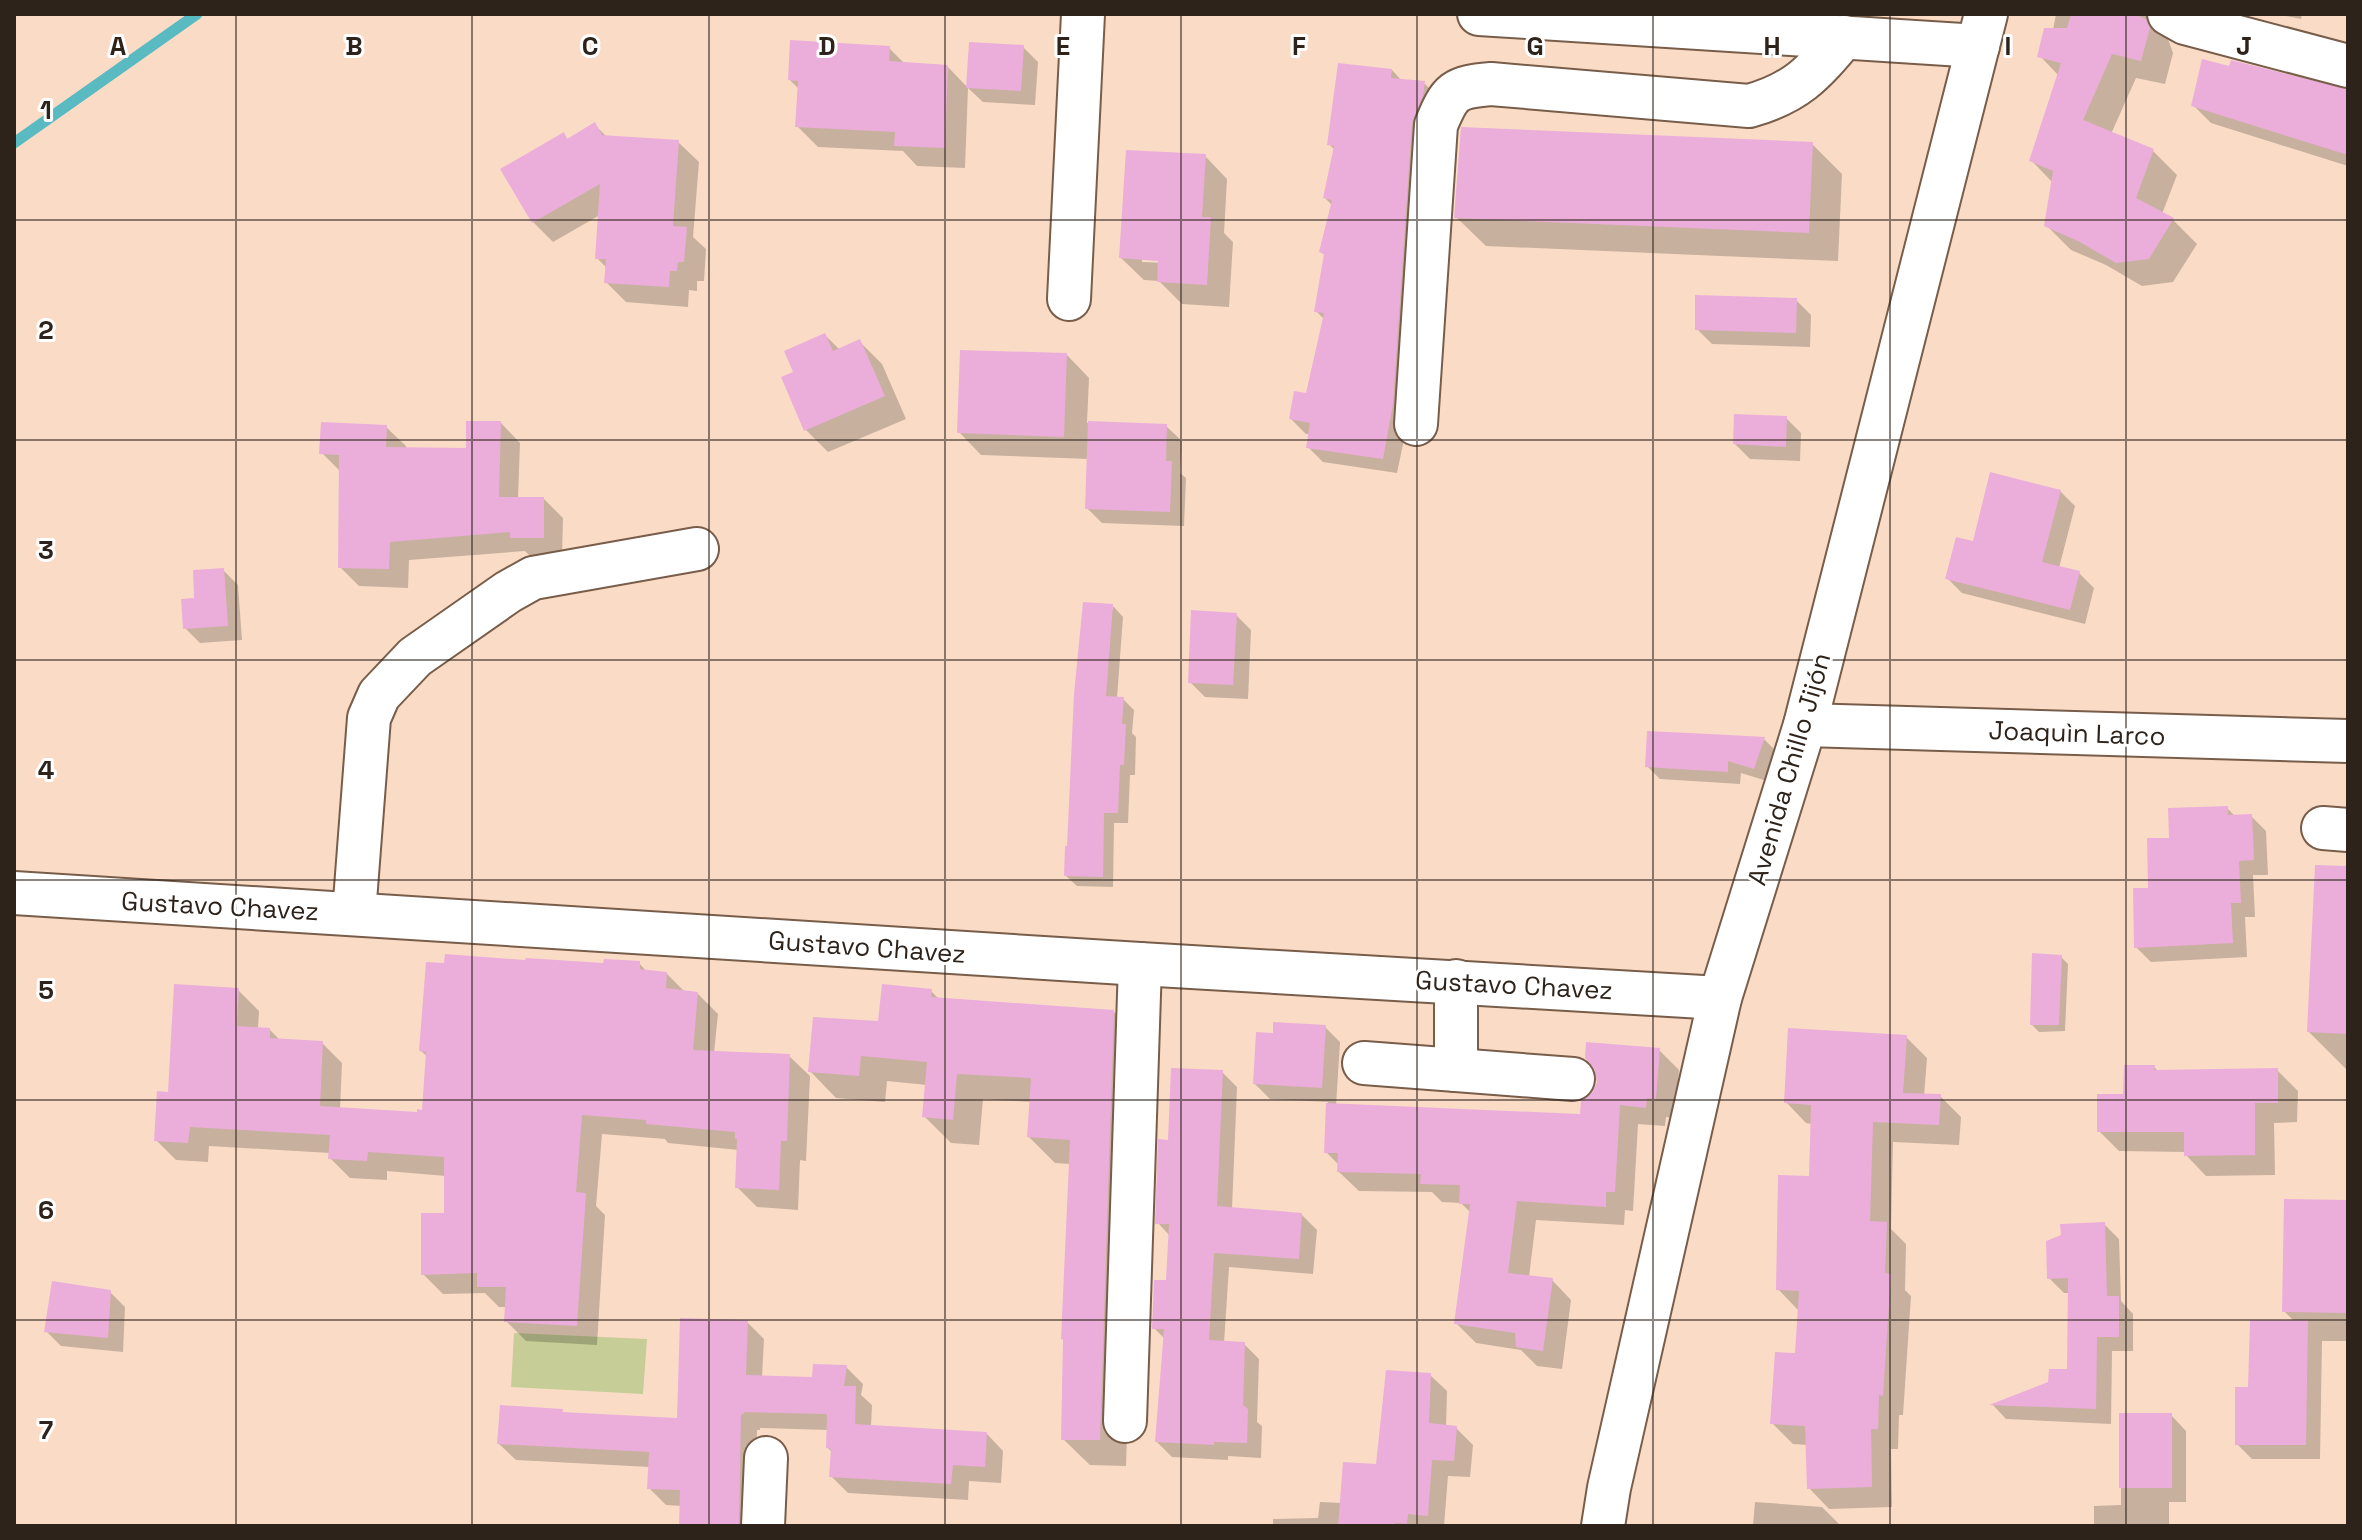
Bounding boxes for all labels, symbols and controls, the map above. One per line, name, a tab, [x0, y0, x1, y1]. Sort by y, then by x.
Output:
text: A	[110, 29, 127, 63]
text: B	[345, 29, 363, 63]
text: C	[582, 29, 598, 63]
text: D	[818, 29, 836, 63]
text: E	[1056, 29, 1070, 63]
text: F	[1292, 29, 1306, 63]
text: G	[1526, 29, 1544, 63]
text: H	[1763, 29, 1781, 63]
text: I	[2005, 29, 2011, 63]
text: J	[2236, 29, 2252, 63]
text: 1	[40, 93, 52, 127]
text: 2	[38, 313, 54, 347]
text: 3	[38, 533, 54, 567]
street label: Avenida Chillo Jijón	[1740, 649, 1838, 889]
street label: Joaquìn Larco	[1988, 713, 2166, 753]
text: 4	[38, 753, 54, 787]
street label: Gustavo Chavez	[120, 884, 320, 928]
street label: Gustavo Chavez	[767, 923, 967, 971]
street label: Gustavo Chavez	[1414, 963, 1614, 1007]
text: 5	[38, 973, 54, 1007]
text: 6	[38, 1193, 54, 1227]
text: 7	[39, 1413, 53, 1447]

